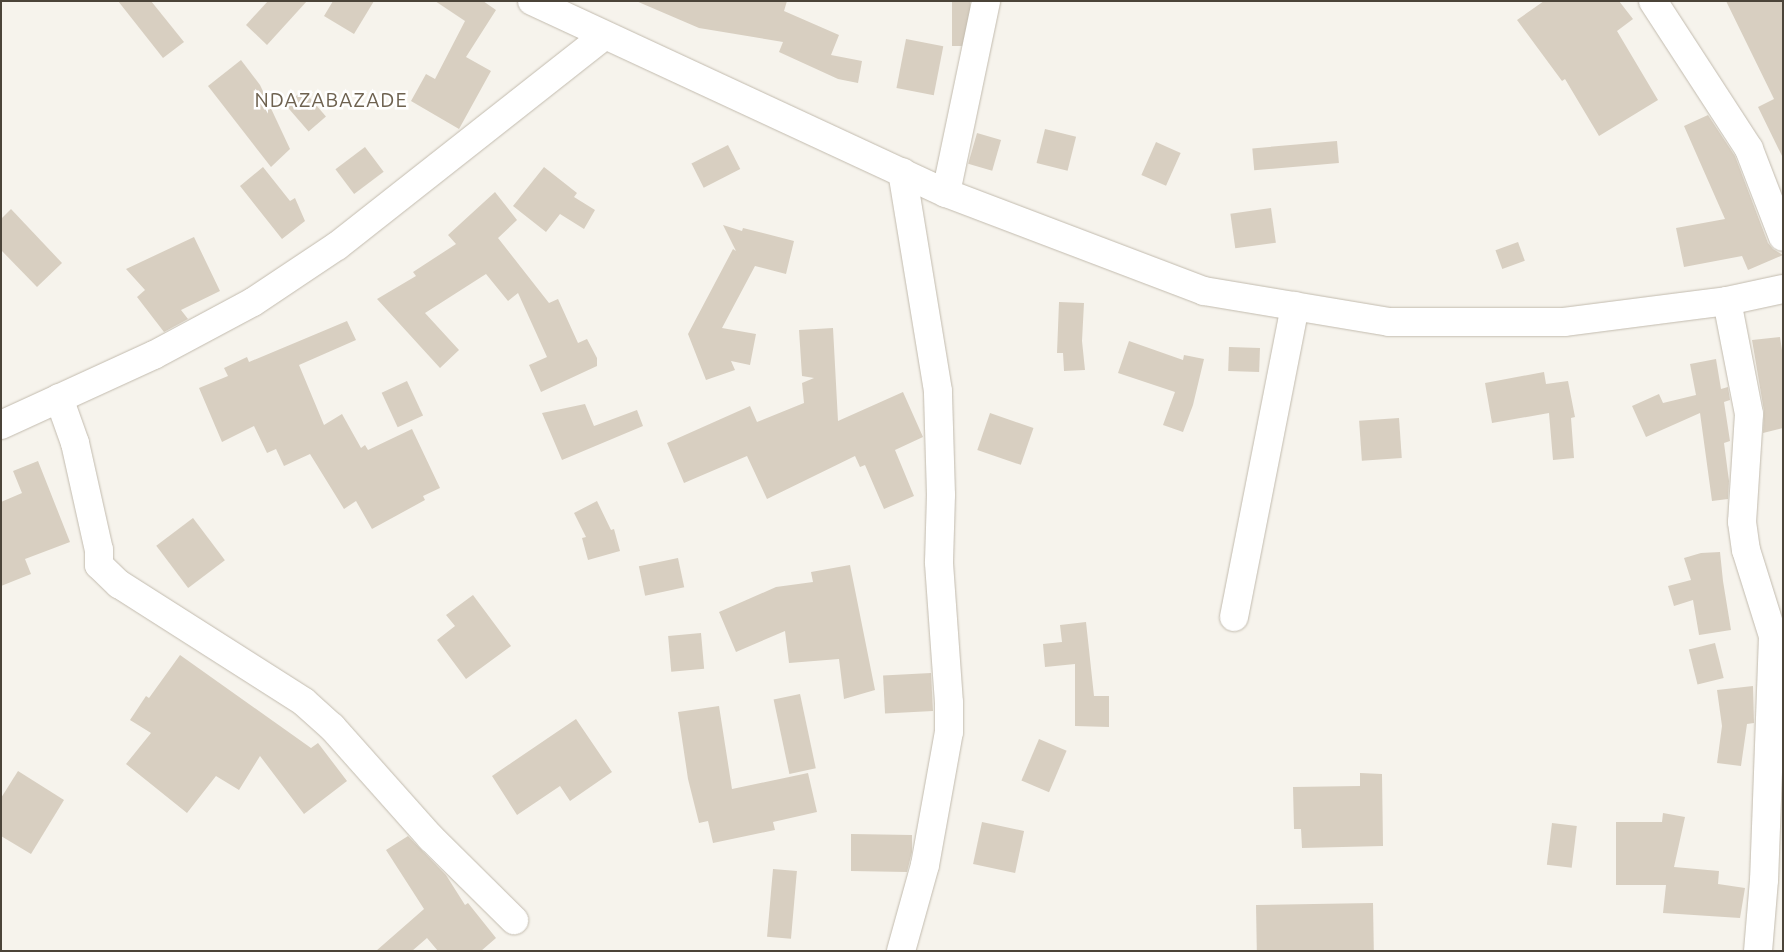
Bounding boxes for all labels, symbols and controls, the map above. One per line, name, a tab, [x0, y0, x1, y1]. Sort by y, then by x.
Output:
district label: NDAZABAZADE	[253, 87, 409, 111]

